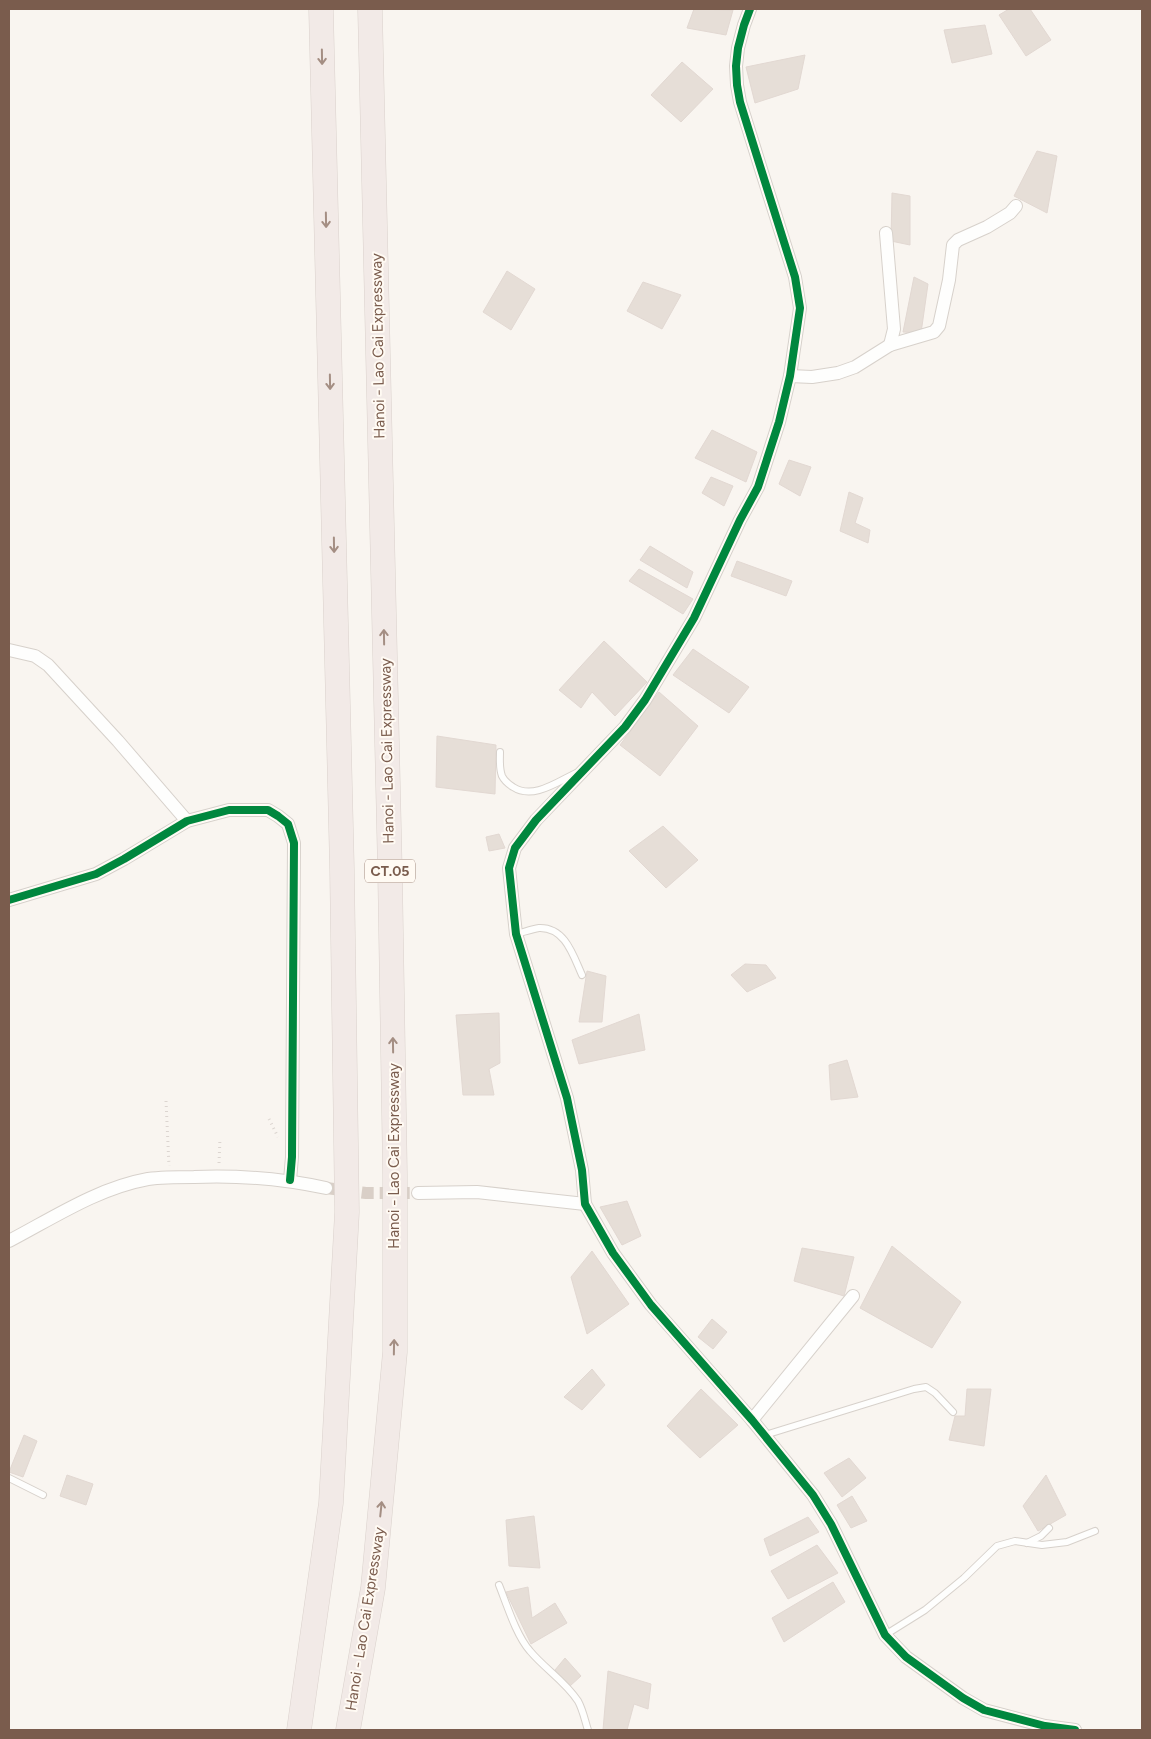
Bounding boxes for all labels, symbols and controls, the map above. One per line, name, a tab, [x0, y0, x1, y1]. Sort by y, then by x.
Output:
one-way arrow	[318, 49, 327, 65]
one-way arrow	[321, 212, 331, 228]
street label: Hanoi - Lao Cai Expressway	[367, 253, 389, 439]
one-way arrow	[325, 374, 335, 390]
one-way arrow	[329, 536, 339, 553]
one-way arrow	[380, 629, 389, 645]
street label: Hanoi - Lao Cai Expressway	[376, 658, 398, 844]
road number: CT.05	[365, 859, 415, 882]
one-way arrow	[388, 1037, 398, 1053]
street label: Hanoi - Lao Cai Expressway	[385, 1063, 403, 1249]
one-way arrow	[390, 1339, 399, 1355]
one-way arrow	[376, 1501, 386, 1517]
street label: Hanoi - Lao Cai Expressway	[342, 1526, 388, 1712]

